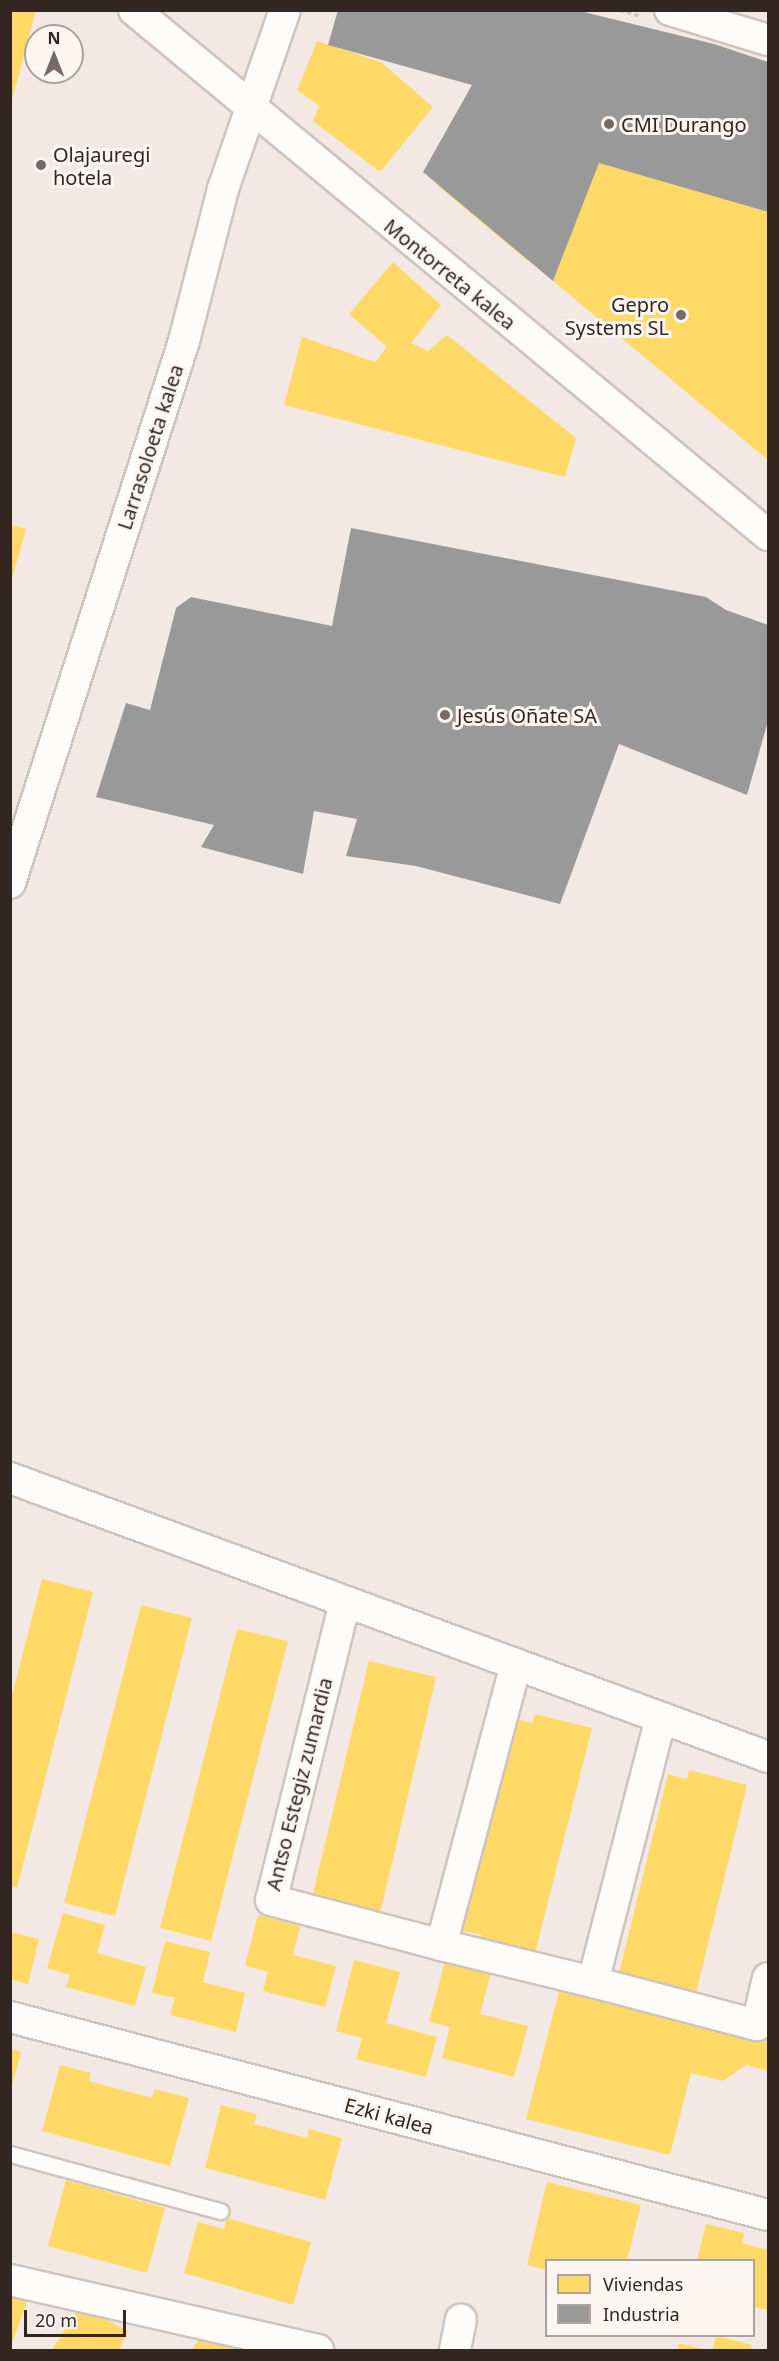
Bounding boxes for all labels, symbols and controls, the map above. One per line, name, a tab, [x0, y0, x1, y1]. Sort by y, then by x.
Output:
north arrow	[24, 24, 84, 84]
text: N	[47, 27, 61, 49]
place label: CMI Durango	[621, 112, 747, 136]
marker: CMI Durango	[602, 117, 616, 131]
place label: Olajauregi hotela	[53, 142, 150, 189]
marker: Olajauregi hotela	[34, 158, 48, 172]
street label: Montorreta kalea	[379, 214, 521, 334]
place label: Gepro Systems SL	[565, 292, 669, 339]
marker: Gepro Systems SL	[674, 308, 688, 322]
street label: Larrasoloeta kalea	[112, 361, 188, 533]
place label: Jesús Oñate SA	[457, 703, 597, 727]
marker: Jesús Oñate SA	[438, 708, 452, 722]
street label: Antso Estegiz zumardia	[261, 1675, 337, 1893]
street label: Ezki kalea	[342, 2093, 436, 2139]
legend	[545, 2259, 755, 2337]
text: Viviendas	[603, 2272, 683, 2296]
scale bar	[27, 2298, 129, 2336]
text: Industria	[603, 2302, 680, 2326]
text: 20 m	[35, 2308, 77, 2332]

